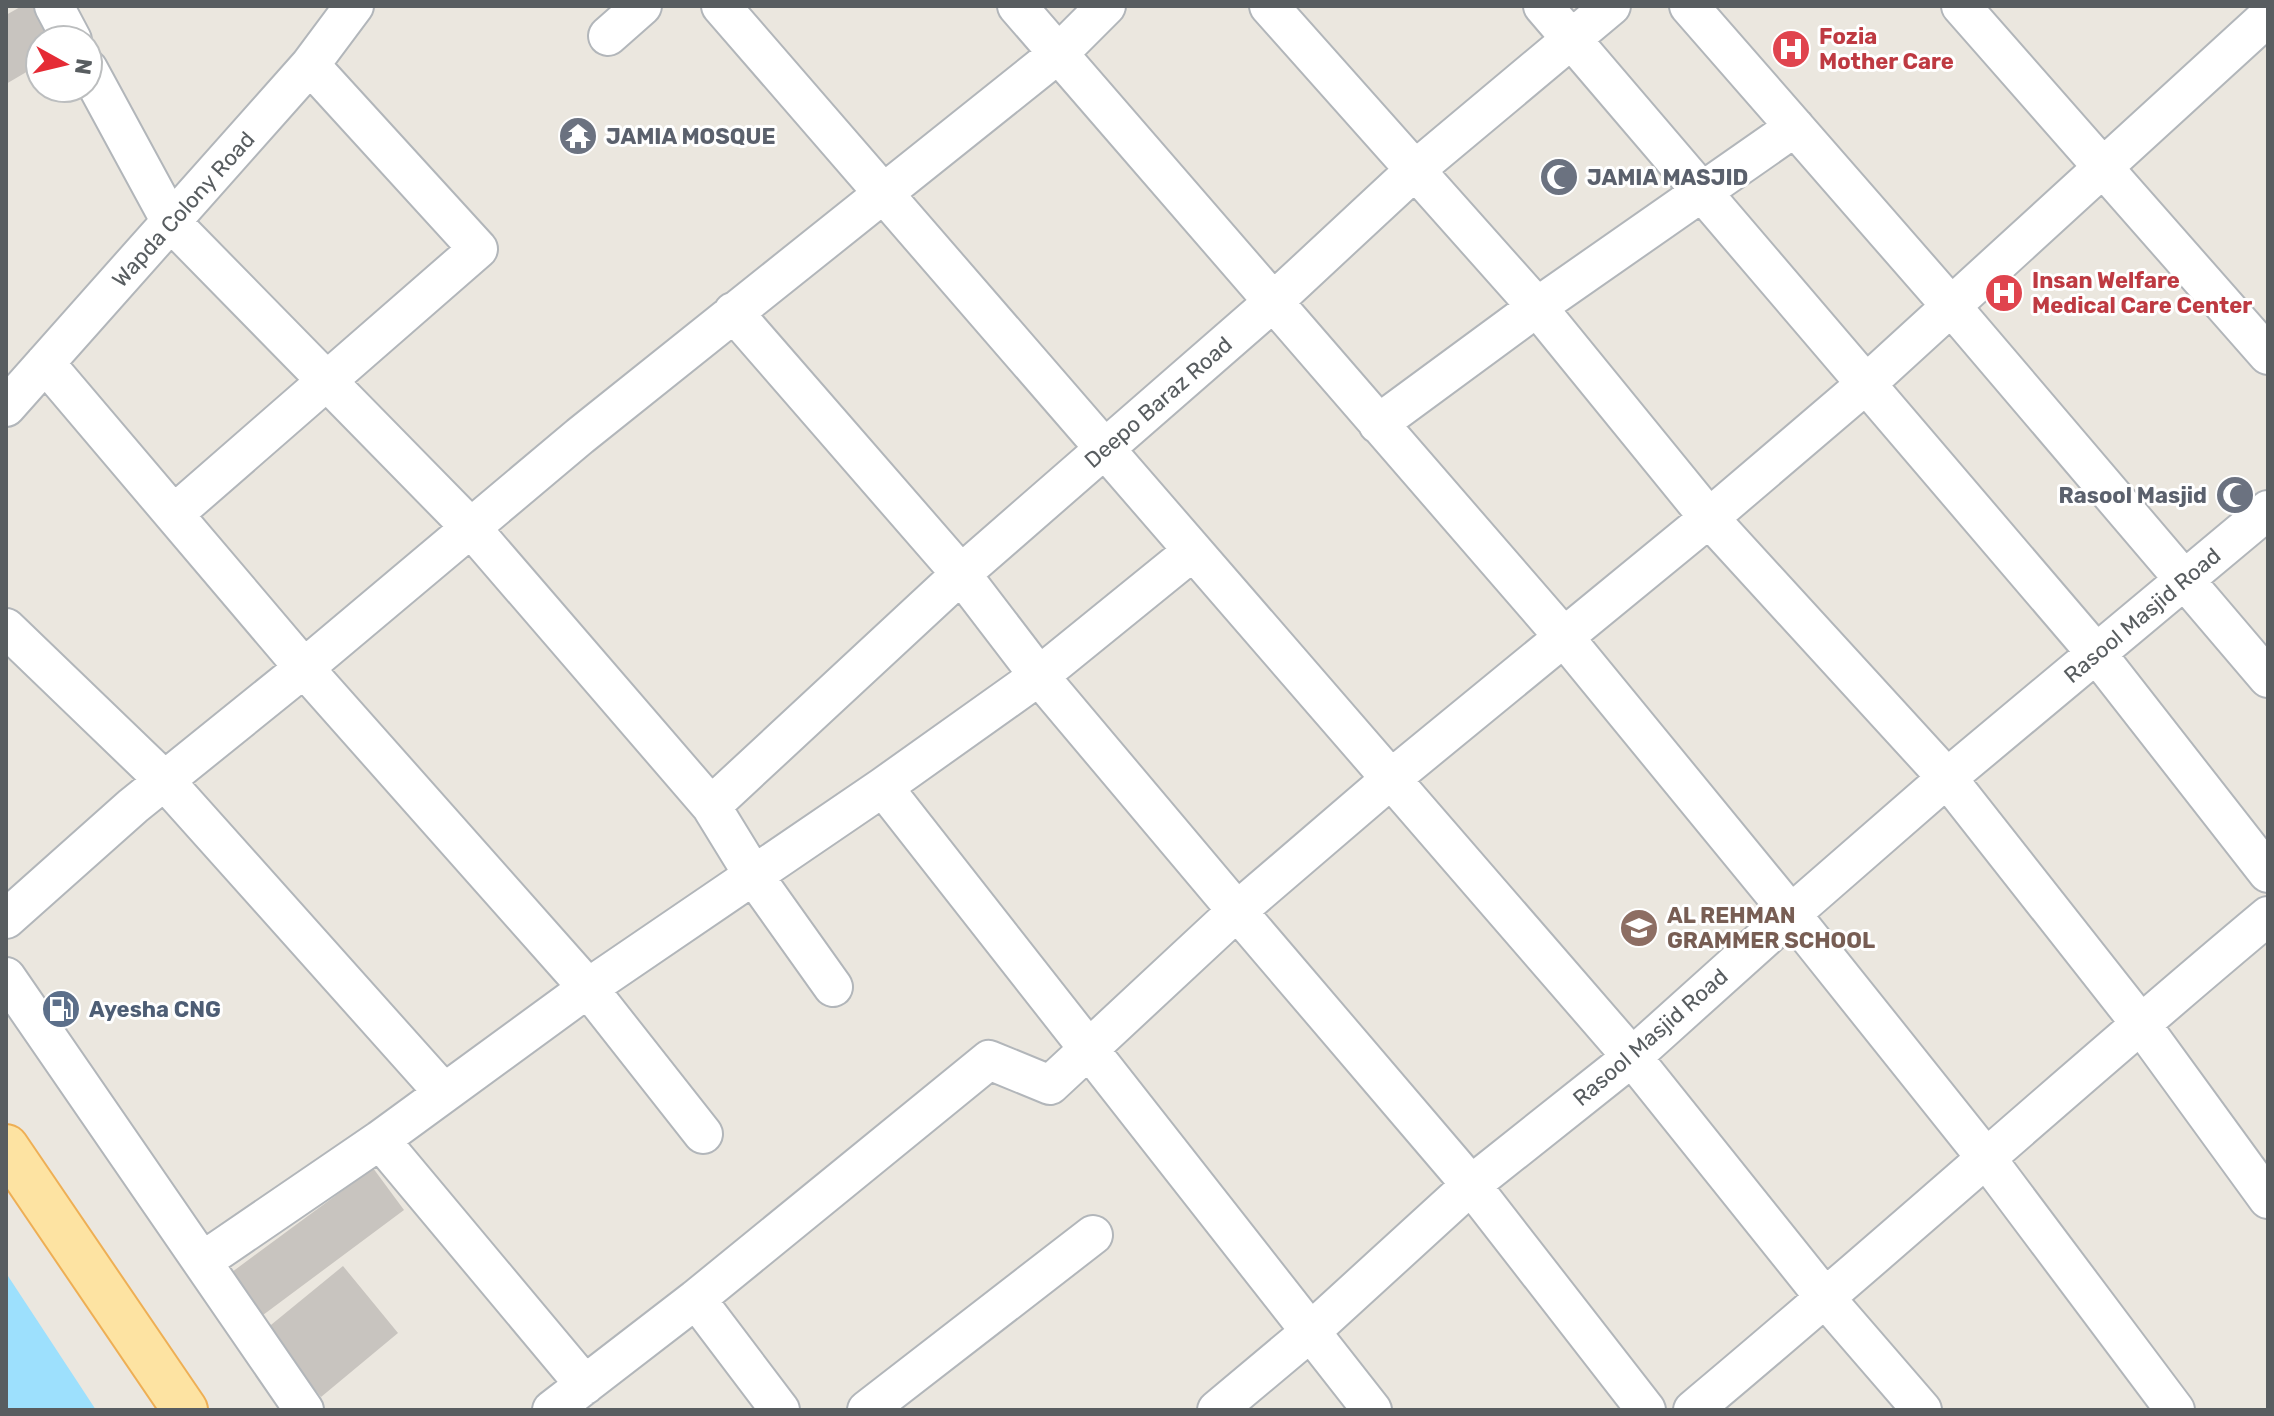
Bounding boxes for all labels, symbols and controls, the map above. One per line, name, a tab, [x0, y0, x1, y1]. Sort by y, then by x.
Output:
place label: Fozia Mother Care	[1819, 23, 1954, 75]
north arrow	[24, 24, 104, 104]
hospital icon: Fozia Mother Care	[1770, 28, 1812, 70]
text: N	[69, 57, 98, 76]
temple icon: JAMIA MOSQUE	[557, 115, 599, 157]
place label: JAMIA MOSQUE	[606, 123, 776, 150]
street label: Wapda Colony Road	[106, 126, 260, 293]
mosque icon: JAMIA MASJID	[1538, 156, 1580, 198]
place label: JAMIA MASJID	[1587, 164, 1748, 191]
place label: Insan Welfare Medical Care Center	[2032, 267, 2252, 319]
hospital icon: Insan Welfare Medical Care Center	[1983, 272, 2025, 314]
street label: Deepo Baraz Road	[1079, 331, 1238, 474]
mosque icon: Rasool Masjid	[2214, 474, 2256, 516]
place label: Rasool Masjid	[2059, 482, 2207, 509]
street label: Rasool Masjid Road	[2059, 542, 2226, 689]
place label: AL REHMAN GRAMMER SCHOOL	[1667, 902, 1875, 954]
school or university icon: AL REHMAN GRAMMER SCHOOL	[1618, 907, 1660, 949]
street label: Rasool Masjid Road	[1567, 963, 1733, 1112]
fuel station icon: Ayesha CNG	[40, 988, 82, 1030]
place label: Ayesha CNG	[89, 996, 221, 1023]

